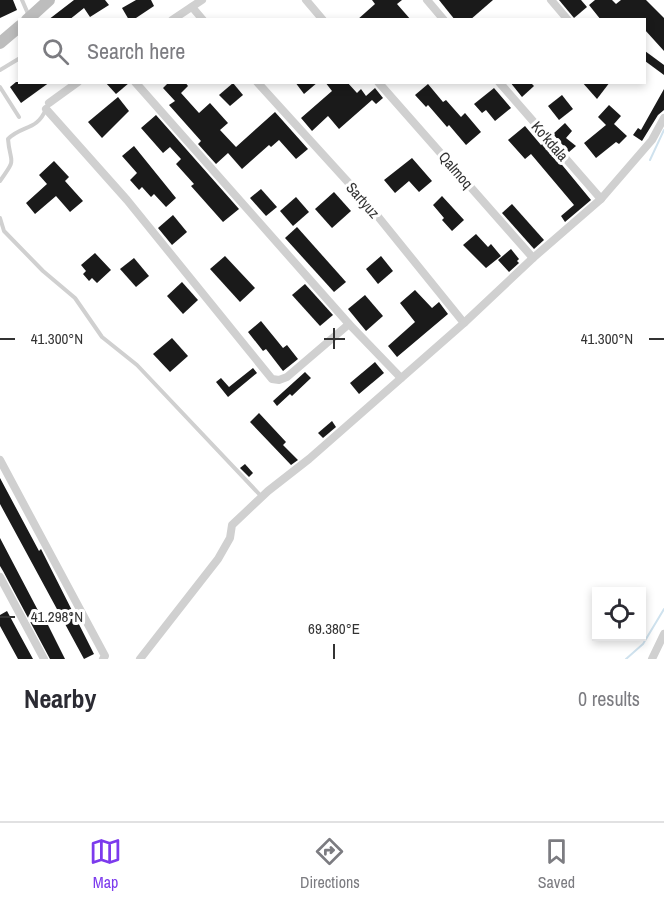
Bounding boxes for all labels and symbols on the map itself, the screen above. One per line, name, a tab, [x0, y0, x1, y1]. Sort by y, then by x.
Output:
street label: Ko'kdala	[527, 116, 573, 166]
street label: Qalmoq	[434, 147, 478, 193]
street label: Sartyuz	[341, 177, 385, 223]
text: 41.300°N	[31, 328, 83, 349]
text: 41.300°N	[581, 328, 633, 349]
text: 41.298°N	[31, 606, 83, 627]
text: 69.380°E	[308, 618, 360, 639]

